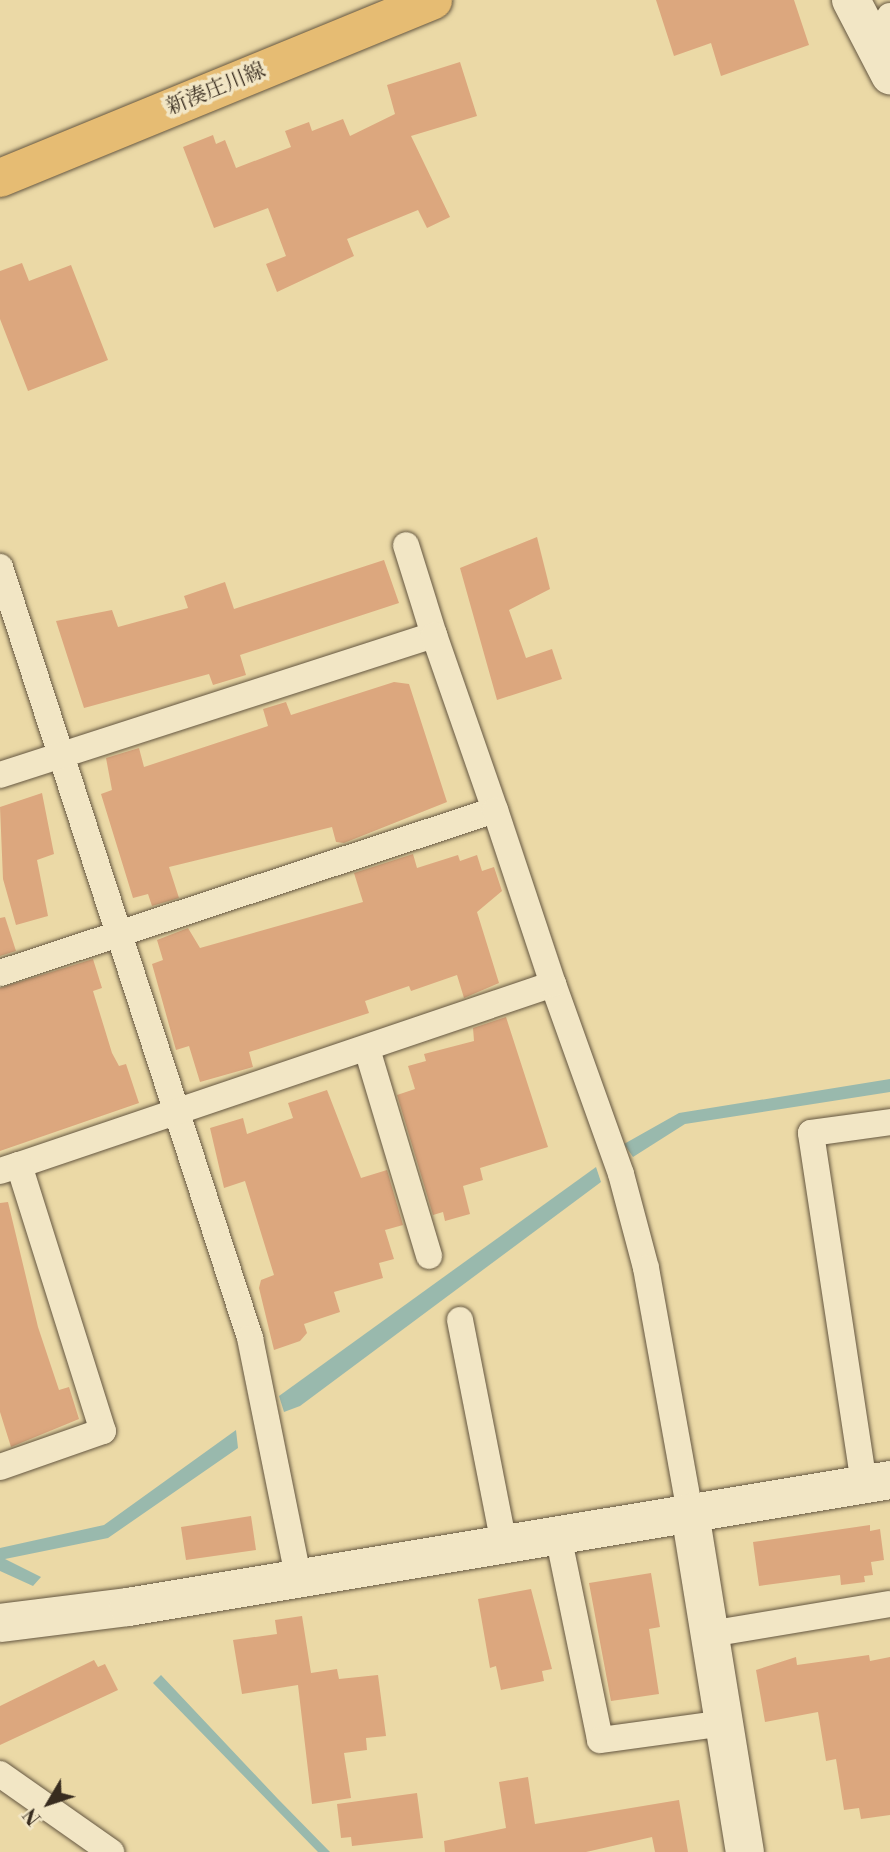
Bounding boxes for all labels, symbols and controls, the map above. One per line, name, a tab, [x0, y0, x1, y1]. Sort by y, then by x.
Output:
street label: 新湊庄川線	[163, 58, 269, 120]
north arrow	[14, 1768, 84, 1838]
text: N	[19, 1803, 47, 1830]

